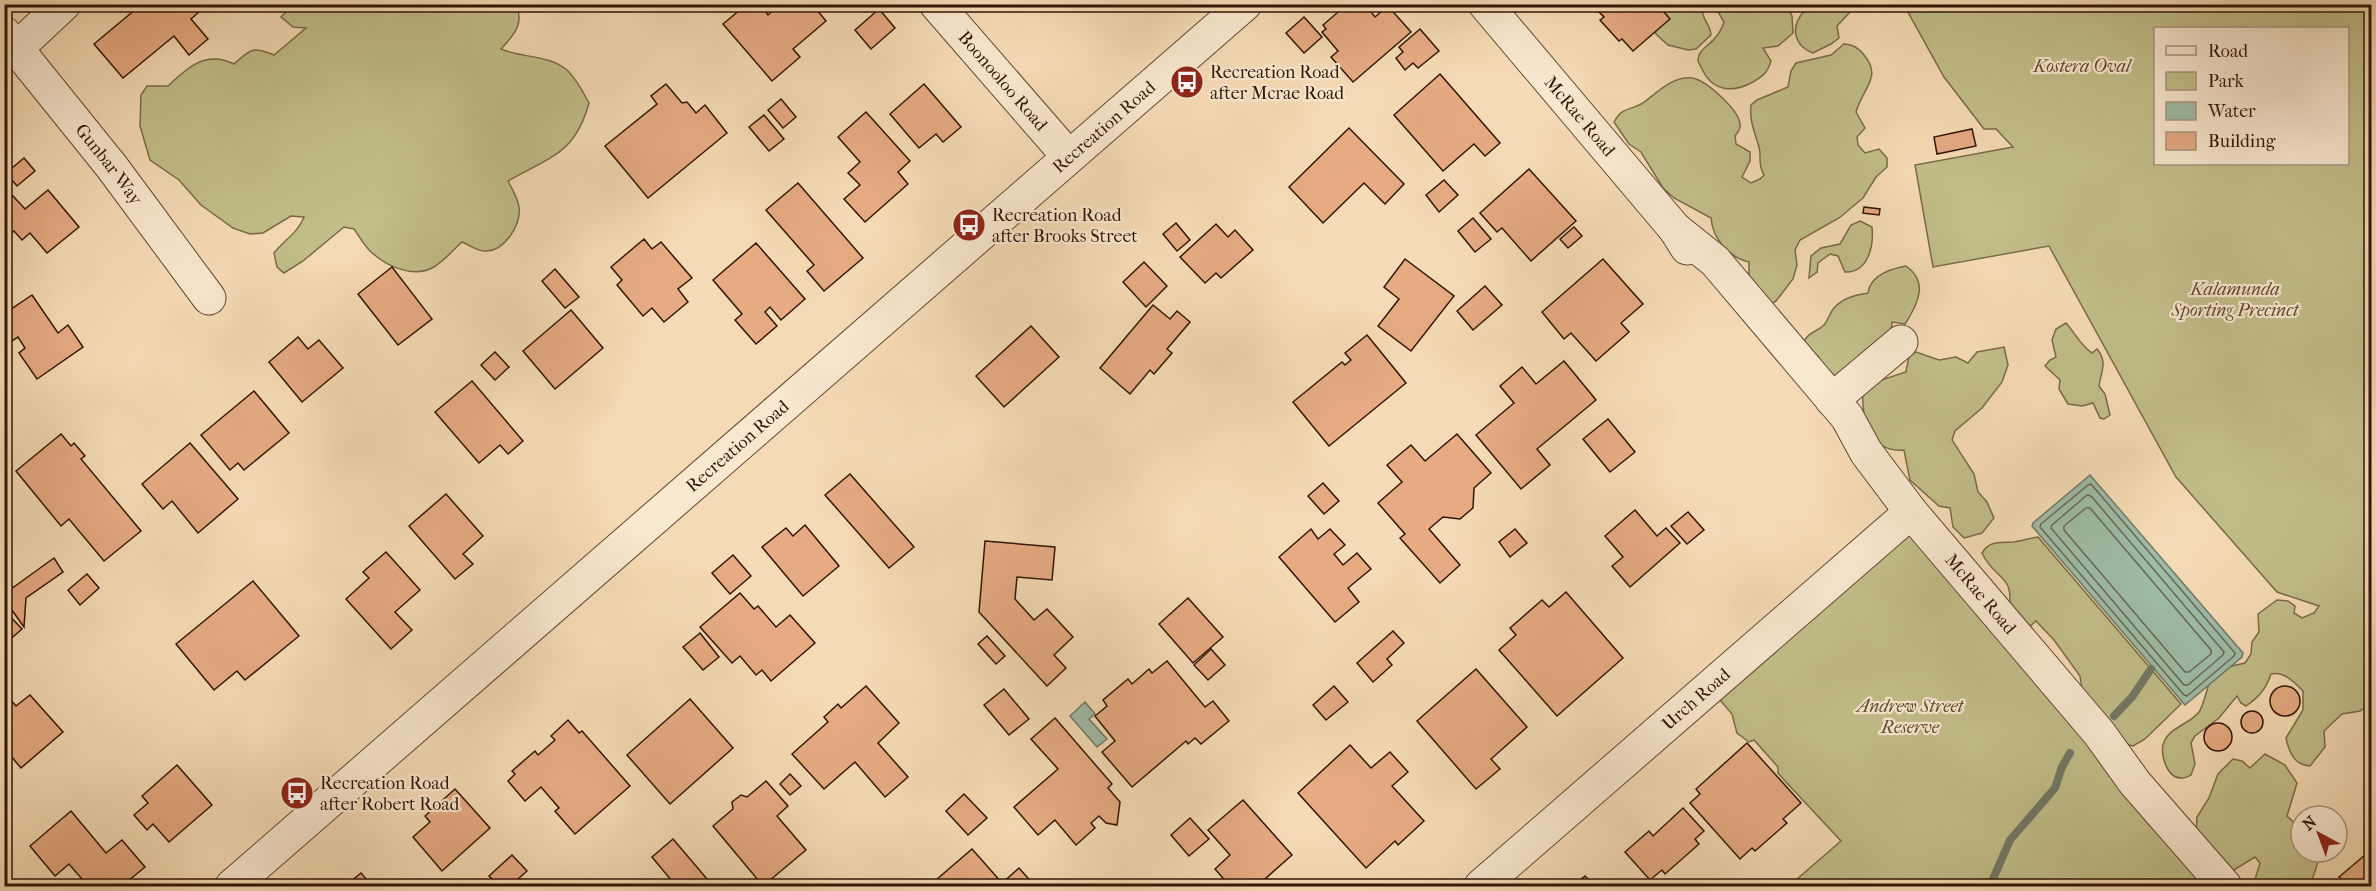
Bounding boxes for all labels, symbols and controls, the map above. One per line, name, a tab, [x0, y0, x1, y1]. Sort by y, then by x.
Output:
street label: Boonooloo Road	[954, 27, 1052, 135]
legend	[2154, 27, 2349, 165]
text: Road	[2208, 41, 2248, 62]
park label: Kostera Oval	[2032, 56, 2133, 77]
place label: Recreation Road after Mcrae Road	[1210, 62, 1344, 104]
bus stop icon: Recreation Road after Mcrae Road	[1169, 64, 1205, 100]
text: Park	[2208, 71, 2245, 92]
street label: McRae Road	[1540, 72, 1620, 161]
street label: Recreation Road	[1048, 76, 1160, 177]
text: Water	[2207, 101, 2256, 122]
street label: Gunbar Way	[71, 120, 148, 210]
text: Building	[2208, 131, 2276, 152]
place label: Recreation Road after Brooks Street	[992, 205, 1138, 247]
bus stop icon: Recreation Road after Brooks Street	[951, 207, 987, 243]
park label: Kalamunda Sporting Precinct	[2171, 279, 2300, 321]
street label: Recreation Road	[682, 395, 793, 496]
street label: McRae Road	[1941, 550, 2021, 638]
street label: Urch Road	[1658, 664, 1735, 734]
park label: Andrew Street Reserve	[1855, 696, 1965, 738]
place label: Recreation Road after Robert Road	[320, 773, 460, 815]
bus stop icon: Recreation Road after Robert Road	[279, 775, 315, 811]
north arrow	[2289, 804, 2349, 864]
text: N	[2299, 811, 2321, 834]

